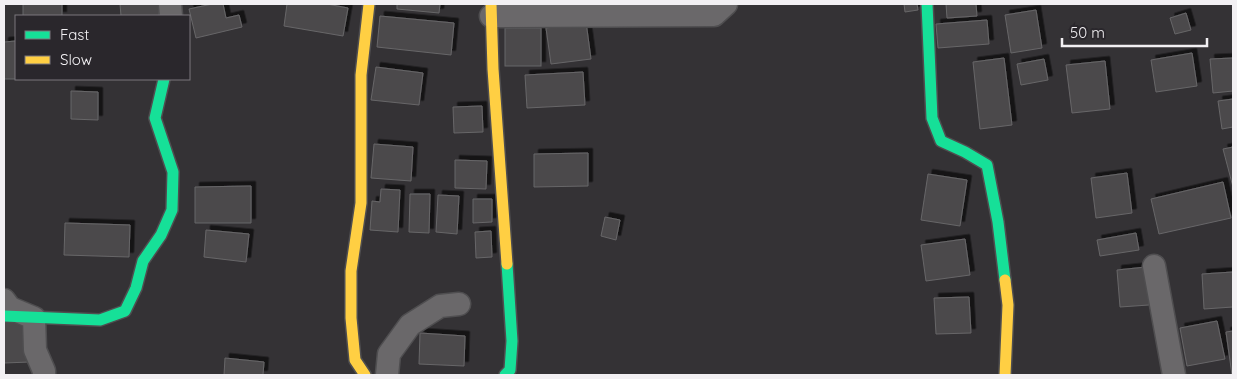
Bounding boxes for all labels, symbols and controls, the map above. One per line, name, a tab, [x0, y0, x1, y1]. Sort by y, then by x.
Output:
legend	[15, 15, 190, 80]
scale bar	[1062, 15, 1207, 47]
text: 50 m	[1070, 23, 1105, 42]
text: Fast	[60, 25, 89, 44]
text: Slow	[60, 50, 92, 69]

